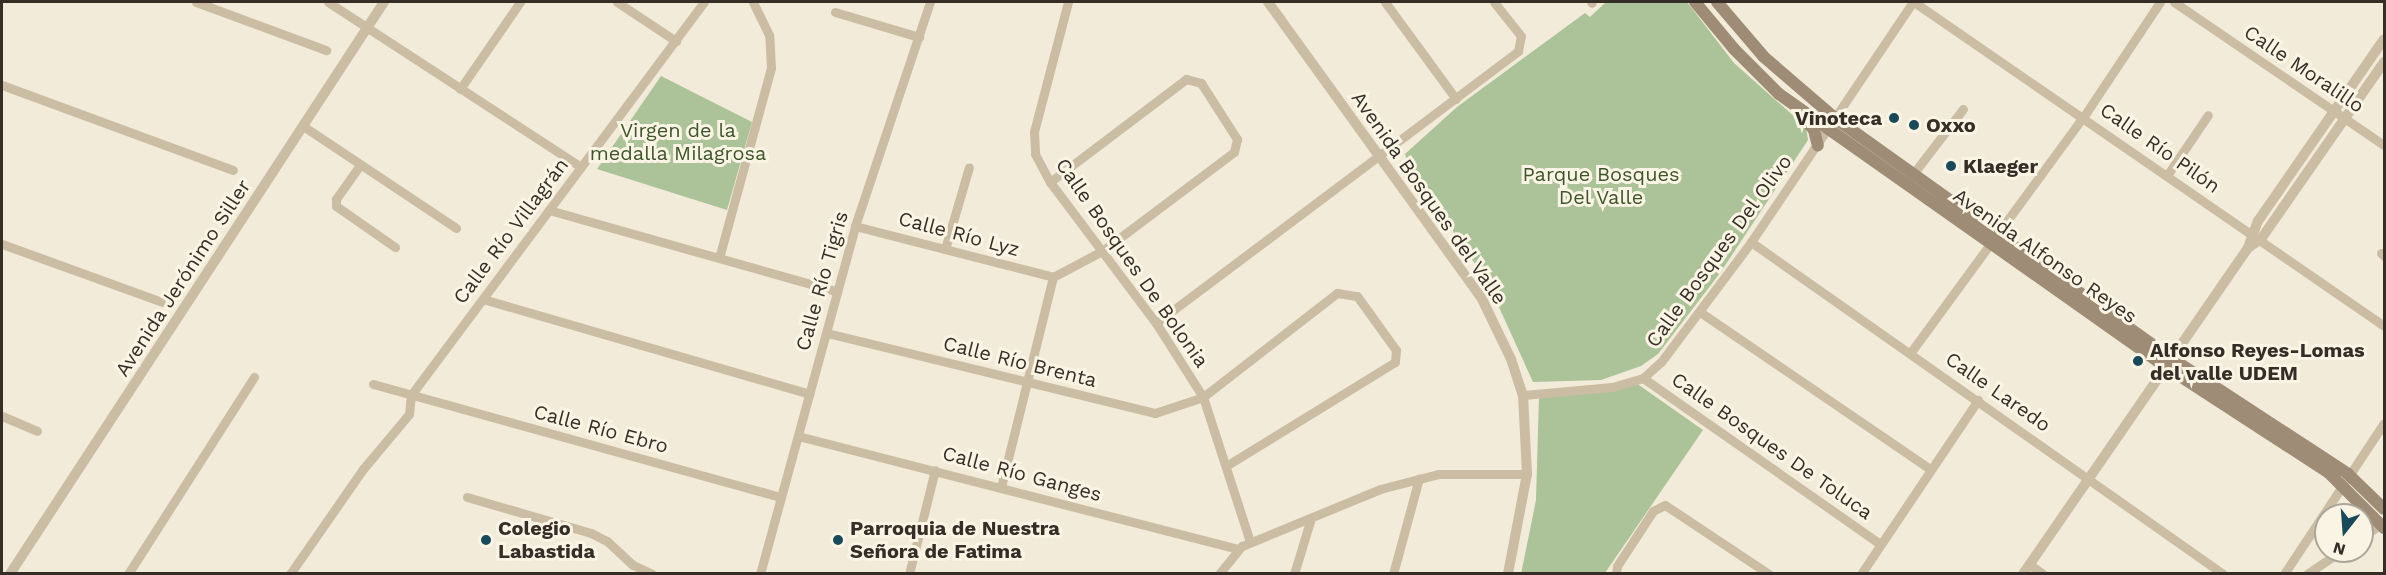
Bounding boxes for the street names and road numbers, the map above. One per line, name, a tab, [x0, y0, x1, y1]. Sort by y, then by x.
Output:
street label: Calle Moralillo	[2239, 20, 2369, 118]
street label: Avenida Bosques del Valle	[1346, 86, 1512, 310]
street label: Calle Río Pilón	[2095, 98, 2225, 198]
street label: Calle Bosques Del Olivo	[1641, 150, 1797, 352]
street label: Calle Río Villagrán	[448, 153, 574, 309]
street label: Calle Bosques De Bolonia	[1050, 154, 1214, 372]
street label: Avenida Jerónimo Siller	[110, 175, 256, 381]
street label: Avenida Alfonso Reyes	[1948, 183, 2142, 329]
street label: Calle Río Lyz	[896, 206, 1022, 262]
street label: Calle Río Tigris	[791, 208, 853, 354]
street label: Calle Río Brenta	[941, 331, 1099, 393]
street label: Calle Laredo	[1941, 347, 2055, 437]
street label: Calle Bosques De Toluca	[1667, 367, 1877, 525]
street label: Calle Río Ebro	[531, 400, 671, 458]
street label: Calle Río Ganges	[940, 441, 1104, 507]

